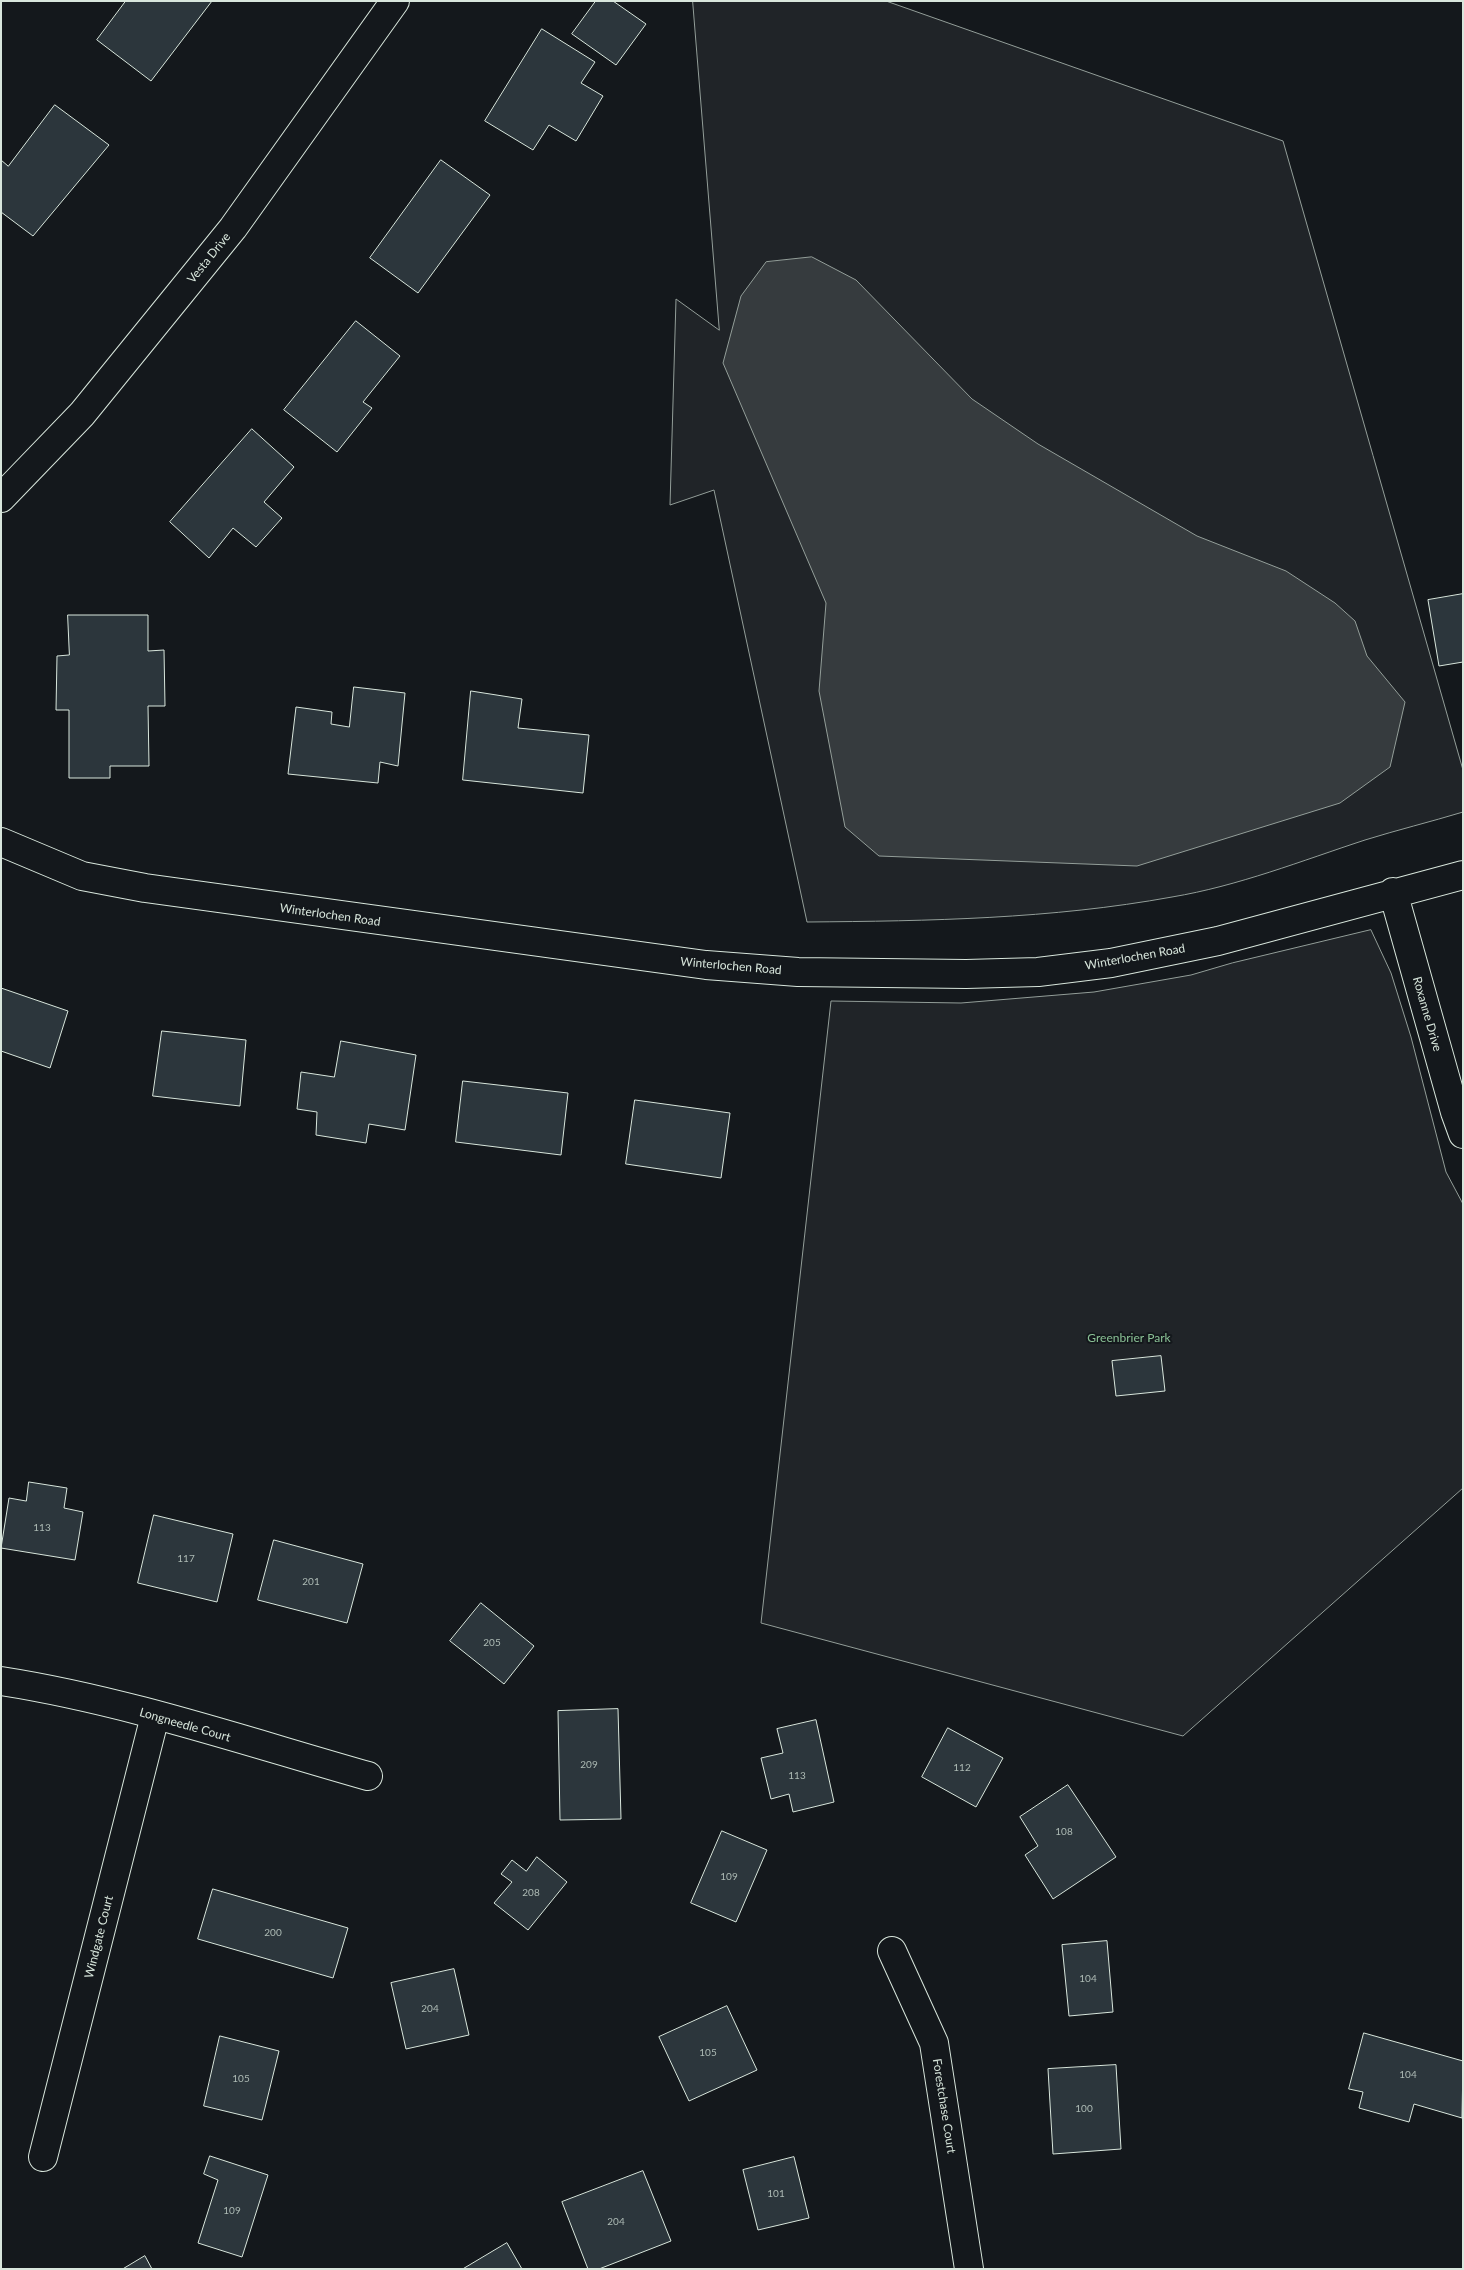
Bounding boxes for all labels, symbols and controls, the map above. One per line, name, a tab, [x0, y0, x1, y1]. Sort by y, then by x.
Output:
street label: Vesta Drive	[184, 230, 234, 286]
street label: Winterlochen Road	[279, 901, 381, 929]
street label: Winterlochen Road	[1084, 941, 1186, 973]
street label: Winterlochen Road	[680, 954, 782, 978]
street label: Roxanne Drive	[1409, 975, 1445, 1053]
park label: Greenbrier Park	[1087, 1331, 1171, 1345]
house number: 113	[33, 1522, 51, 1534]
house number: 117	[177, 1553, 195, 1565]
house number: 201	[302, 1576, 320, 1588]
house number: 205	[483, 1637, 501, 1649]
street label: Longneedle Court	[138, 1705, 232, 1745]
house number: 209	[580, 1759, 598, 1771]
house number: 112	[953, 1762, 971, 1774]
house number: 113	[788, 1770, 806, 1782]
house number: 108	[1055, 1826, 1073, 1838]
house number: 109	[720, 1871, 738, 1883]
house number: 208	[522, 1887, 540, 1899]
street label: Windgate Court	[82, 1894, 116, 1980]
house number: 200	[264, 1927, 282, 1939]
house number: 104	[1079, 1973, 1097, 1985]
house number: 204	[421, 2003, 439, 2015]
house number: 105	[699, 2047, 717, 2059]
street label: Forestchase Court	[929, 2057, 959, 2155]
house number: 104	[1399, 2069, 1417, 2081]
house number: 105	[232, 2073, 250, 2085]
house number: 100	[1075, 2103, 1093, 2115]
house number: 101	[767, 2188, 785, 2200]
house number: 109	[223, 2205, 241, 2217]
house number: 204	[607, 2216, 625, 2228]

